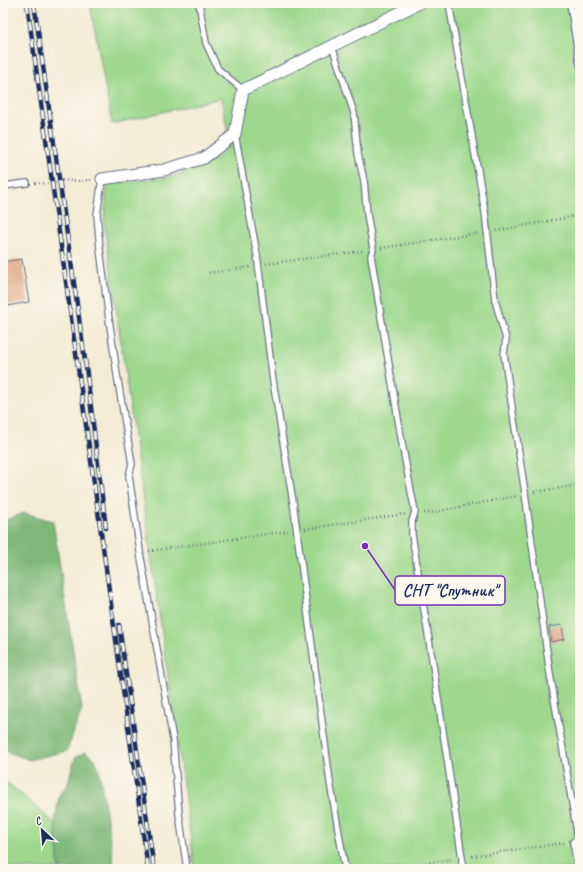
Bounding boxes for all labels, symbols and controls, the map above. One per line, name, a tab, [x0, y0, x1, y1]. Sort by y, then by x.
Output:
callout: СНТ "Спутник"	[395, 576, 505, 605]
text: СНТ "Спутник"	[403, 580, 501, 601]
north arrow	[22, 810, 62, 850]
text: С	[32, 813, 45, 828]

